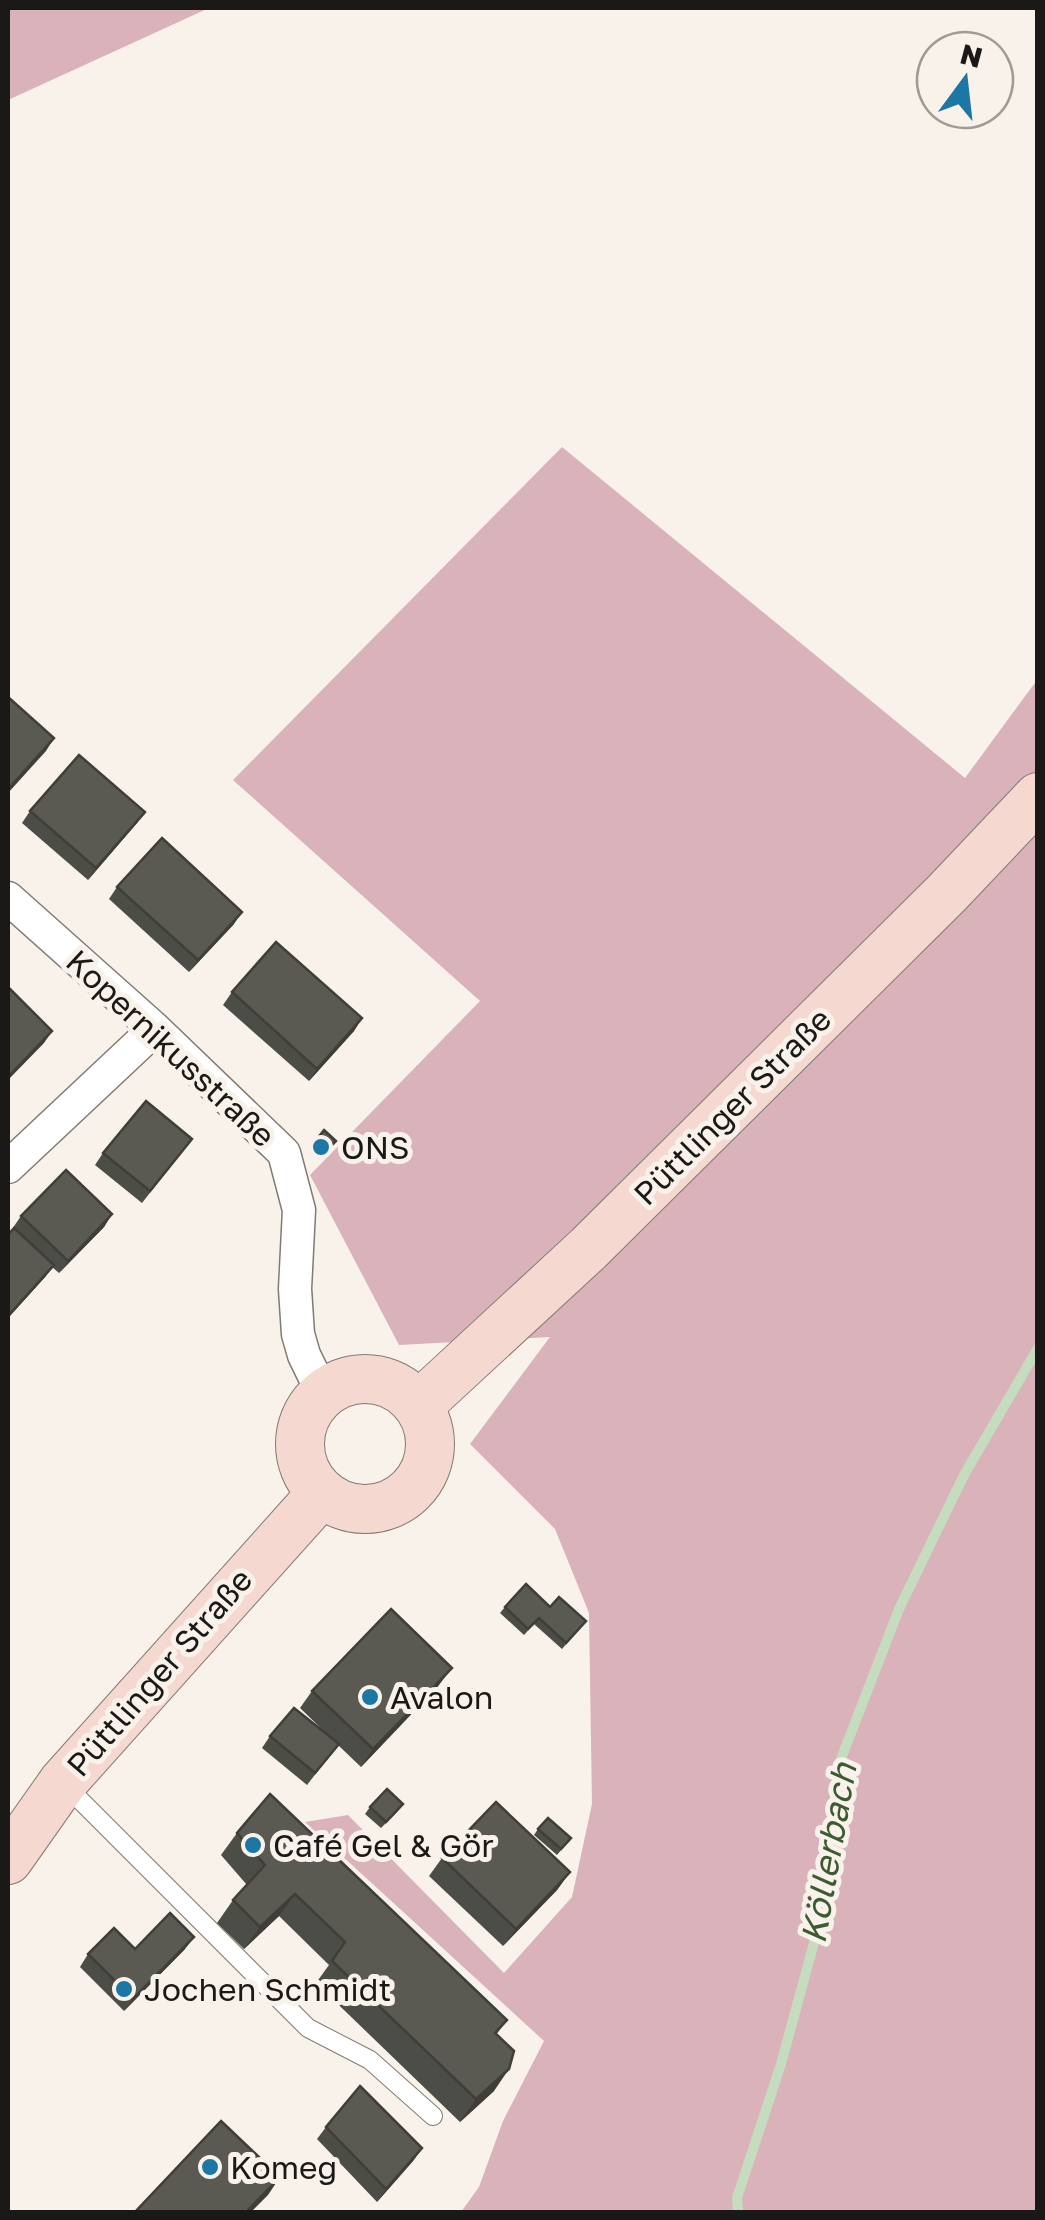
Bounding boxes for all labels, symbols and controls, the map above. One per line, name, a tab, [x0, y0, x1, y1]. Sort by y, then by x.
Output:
north arrow	[915, 30, 1015, 130]
text: N	[957, 37, 986, 74]
street label: Kopernikusstraße	[59, 942, 283, 1154]
street label: Püttlinger Straße	[626, 1000, 838, 1212]
place label: ONS	[341, 1128, 409, 1166]
marker: ONS	[310, 1136, 332, 1158]
street label: Püttlinger Straße	[58, 1560, 260, 1784]
place label: Avalon	[390, 1678, 493, 1716]
marker: Avalon	[359, 1686, 381, 1708]
water label: Köllerbach	[791, 1758, 865, 1946]
place label: Café Gel & Gör	[273, 1826, 494, 1864]
marker: Café Gel & Gör	[242, 1834, 264, 1856]
place label: Jochen Schmidt	[144, 1970, 391, 2008]
marker: Jochen Schmidt	[113, 1978, 135, 2000]
place label: Komeg	[230, 2148, 337, 2186]
marker: Komeg	[199, 2156, 221, 2178]

